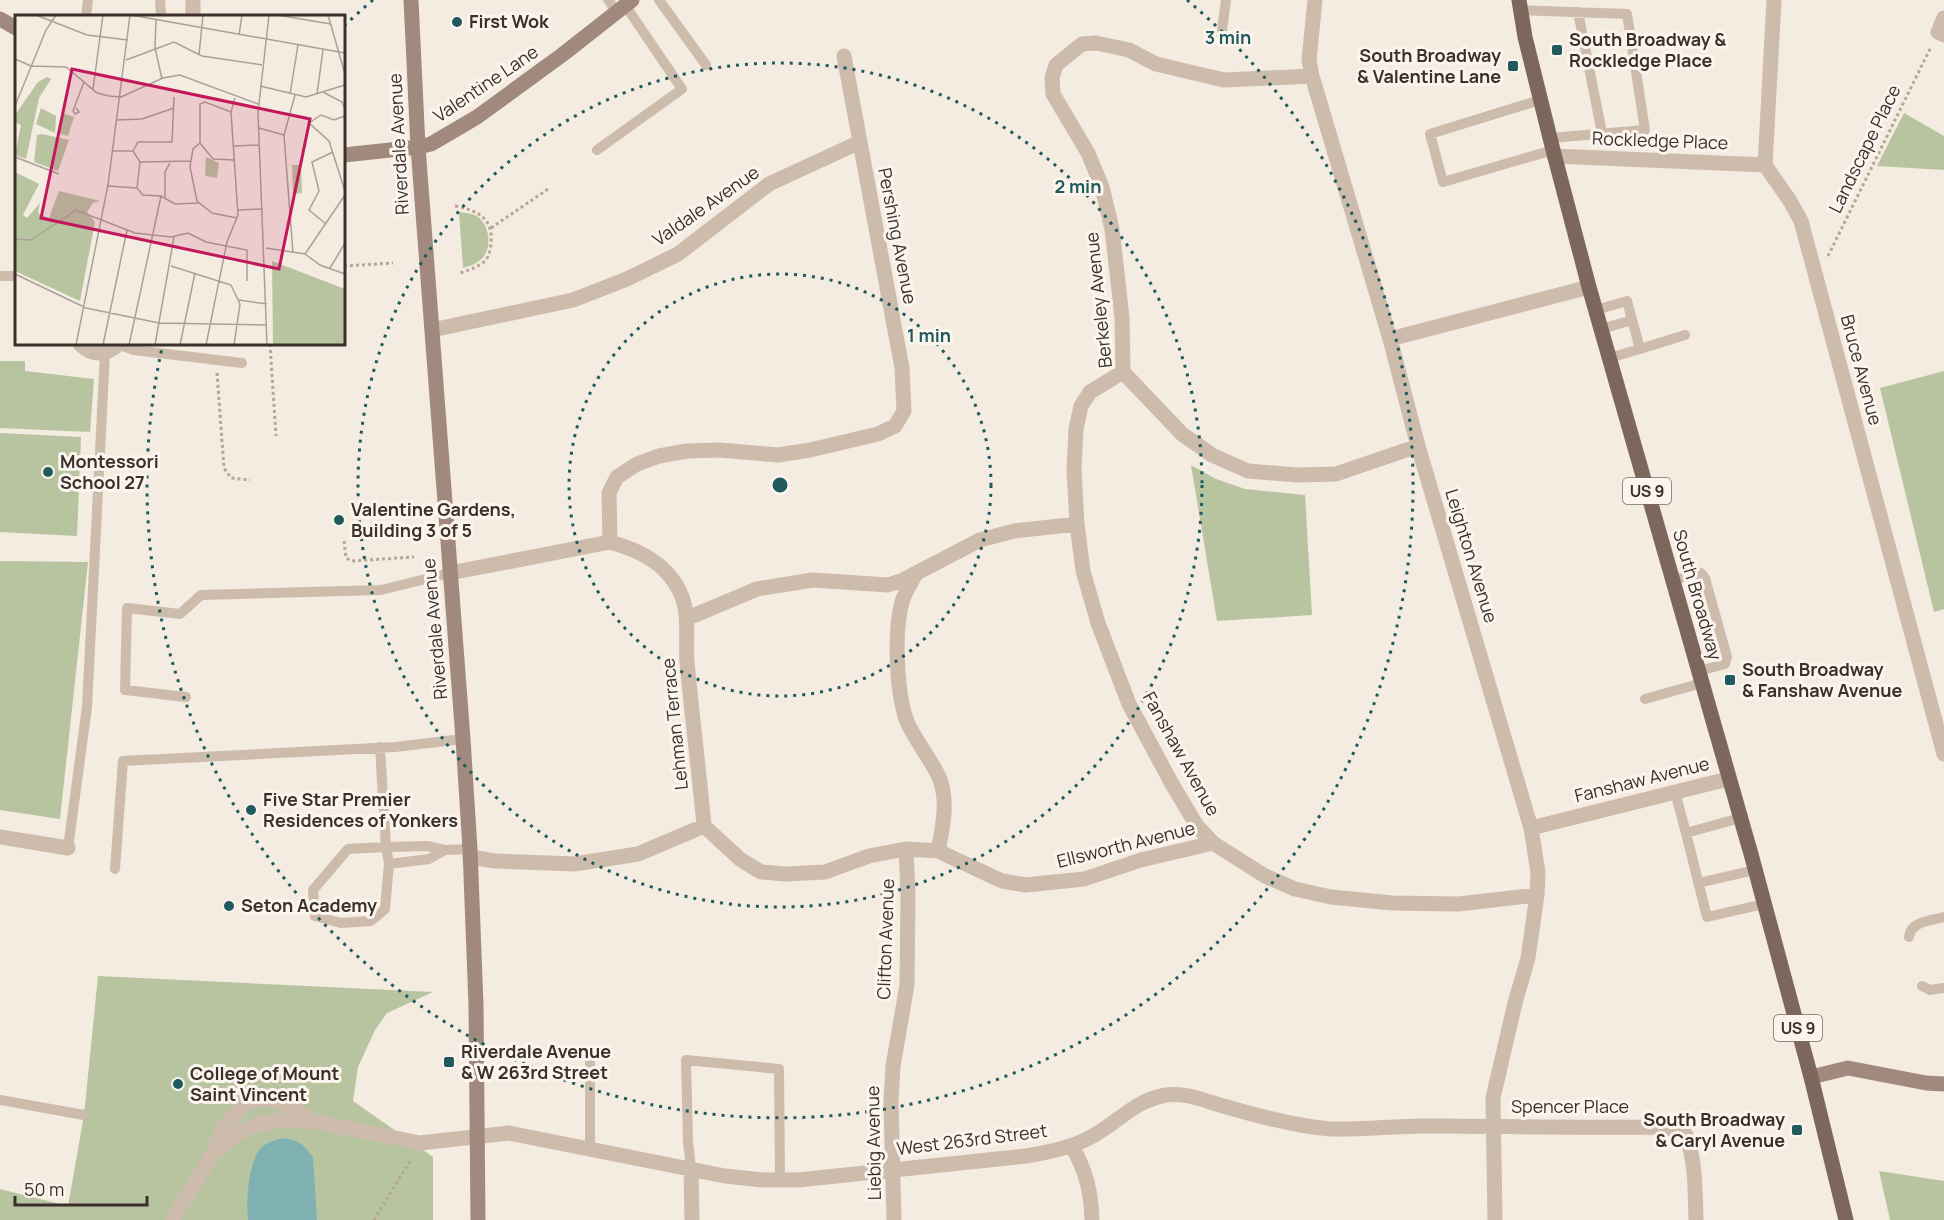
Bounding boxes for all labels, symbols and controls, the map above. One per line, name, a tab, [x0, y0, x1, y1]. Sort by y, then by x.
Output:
place label: First Wok	[469, 9, 550, 33]
inset map	[15, 15, 345, 345]
marker: First Wok	[450, 15, 464, 29]
text: 3 min	[1205, 25, 1251, 49]
place label: South Broadway & Rockledge Place	[1569, 27, 1726, 72]
street label: Valentine Lane	[428, 39, 543, 127]
place label: South Broadway & Valentine Lane	[1357, 43, 1501, 88]
marker: South Broadway & Rockledge Place	[1550, 43, 1564, 57]
marker: South Broadway & Valentine Lane	[1506, 59, 1520, 73]
street label: Riverdale Avenue	[382, 73, 414, 215]
street label: Landscape Place	[1823, 80, 1906, 217]
street label: Rockledge Place	[1591, 126, 1729, 154]
street label: Valdale Avenue	[647, 160, 763, 251]
street label: Pershing Avenue	[873, 166, 923, 306]
text: 2 min	[1055, 174, 1101, 198]
street label: Berkeley Avenue	[1079, 231, 1117, 369]
street label: Bruce Avenue	[1836, 312, 1888, 428]
text: 1 min	[907, 323, 951, 347]
place label: Montessori School 27	[60, 449, 159, 494]
marker: Montessori School 27	[41, 465, 55, 479]
centre of rings	[770, 475, 790, 495]
road number: US 9	[1623, 478, 1671, 504]
street label: Leighton Avenue	[1440, 486, 1504, 626]
place label: Valentine Gardens, Building 3 of 5	[351, 497, 516, 542]
marker: Valentine Gardens, Building 3 of 5	[332, 513, 346, 527]
street label: South Broadway	[1668, 527, 1728, 663]
street label: Riverdale Avenue	[416, 557, 452, 701]
street label: Lehman Terrace	[655, 657, 693, 791]
place label: South Broadway & Fanshaw Avenue	[1742, 657, 1902, 702]
marker: South Broadway & Fanshaw Avenue	[1723, 673, 1737, 687]
street label: Fanshaw Avenue	[1138, 687, 1226, 820]
street label: Fanshaw Avenue	[1572, 751, 1712, 807]
place label: Five Star Premier Residences of Yonkers	[263, 787, 458, 832]
marker: Five Star Premier Residences of Yonkers	[244, 803, 258, 817]
street label: Ellsworth Avenue	[1054, 815, 1197, 873]
street label: Clifton Avenue	[871, 878, 899, 1000]
place label: Seton Academy	[241, 893, 377, 917]
marker: Seton Academy	[222, 899, 236, 913]
road number: US 9	[1774, 1015, 1822, 1041]
place label: Riverdale Avenue & W 263rd Street	[461, 1039, 611, 1084]
marker: Riverdale Avenue & W 263rd Street	[442, 1055, 456, 1069]
place label: College of Mount Saint Vincent	[190, 1061, 339, 1106]
marker: College of Mount Saint Vincent	[171, 1077, 185, 1091]
street label: Liebig Avenue	[860, 1085, 886, 1201]
street label: Spencer Place	[1511, 1094, 1629, 1118]
place label: South Broadway & Caryl Avenue	[1643, 1107, 1785, 1152]
street label: West 263rd Street	[895, 1118, 1048, 1160]
marker: South Broadway & Caryl Avenue	[1790, 1123, 1804, 1137]
scale bar	[15, 1169, 147, 1207]
text: 50 m	[24, 1177, 64, 1201]

